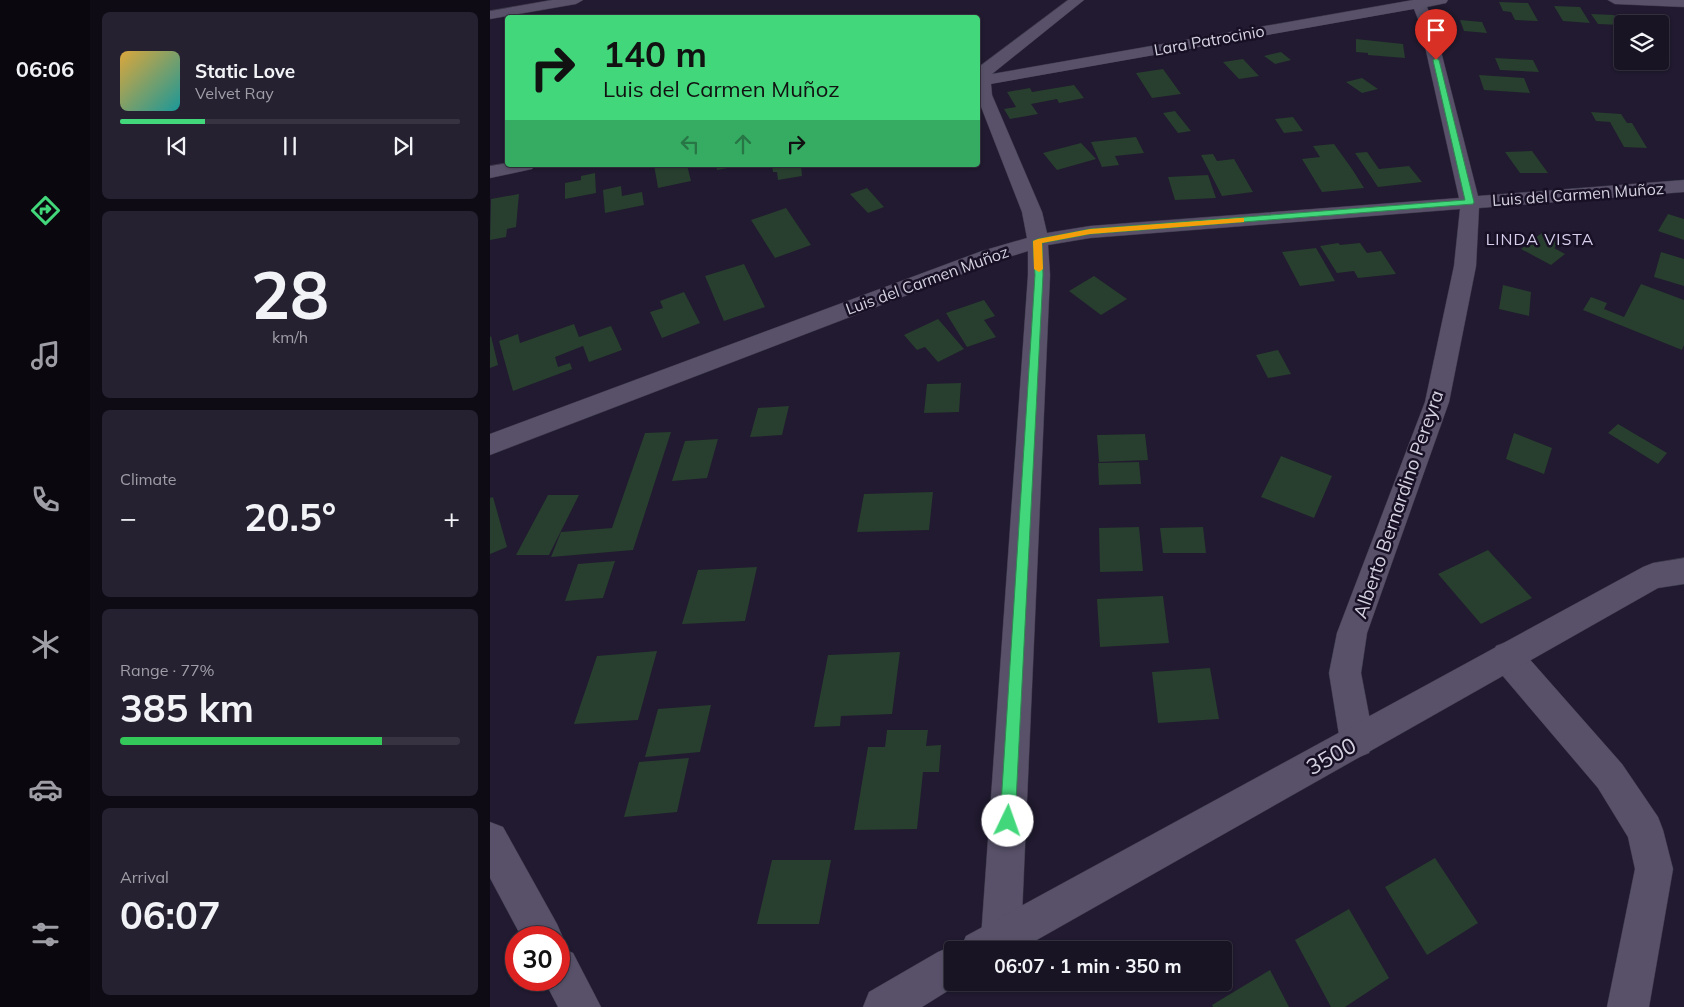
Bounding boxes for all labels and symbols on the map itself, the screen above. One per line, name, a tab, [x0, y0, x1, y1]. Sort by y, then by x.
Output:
pin	[1415, 9, 1457, 60]
street label: Lara Patrocinio	[1152, 20, 1266, 60]
street label: Luis del Carmen Muñoz	[1491, 178, 1665, 210]
district label: LINDA VISTA	[1486, 229, 1594, 249]
street label: Luis del Carmen Muñoz	[843, 241, 1011, 319]
street label: Alberto Bernardino Pereyra	[1348, 387, 1448, 621]
street label: 3500	[1301, 731, 1361, 781]
position arrow	[981, 794, 1033, 846]
speed limit sign: 30	[505, 926, 570, 991]

